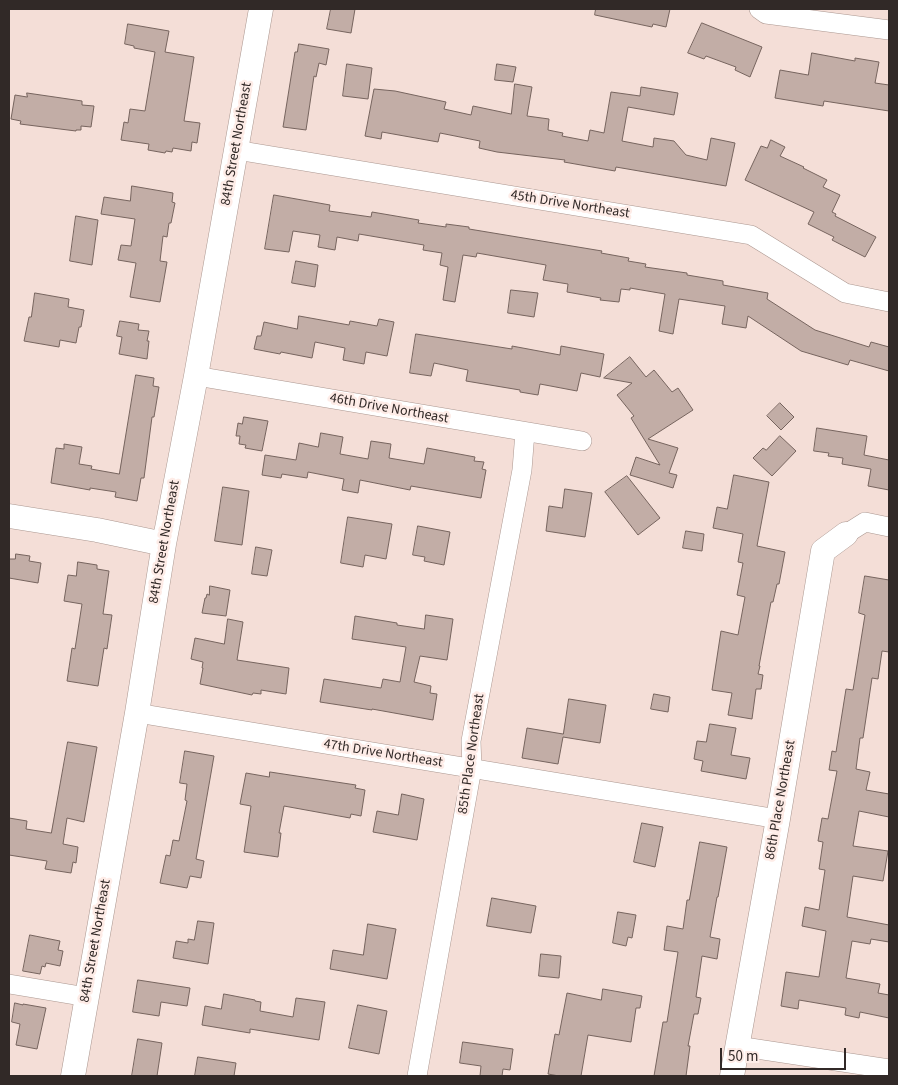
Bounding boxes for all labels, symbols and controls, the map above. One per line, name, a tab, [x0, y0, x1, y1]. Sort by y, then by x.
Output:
street label: 84th Street Northeast	[218, 81, 256, 207]
street label: 45th Drive Northeast	[509, 187, 631, 223]
street label: 46th Drive Northeast	[328, 390, 450, 428]
street label: 84th Street Northeast	[146, 479, 184, 605]
street label: 85th Place Northeast	[455, 693, 489, 815]
street label: 47th Drive Northeast	[322, 736, 444, 772]
street label: 86th Place Northeast	[762, 739, 800, 861]
street label: 84th Street Northeast	[77, 878, 115, 1004]
scale bar	[723, 1038, 849, 1070]
text: 50 m	[728, 1046, 758, 1067]

